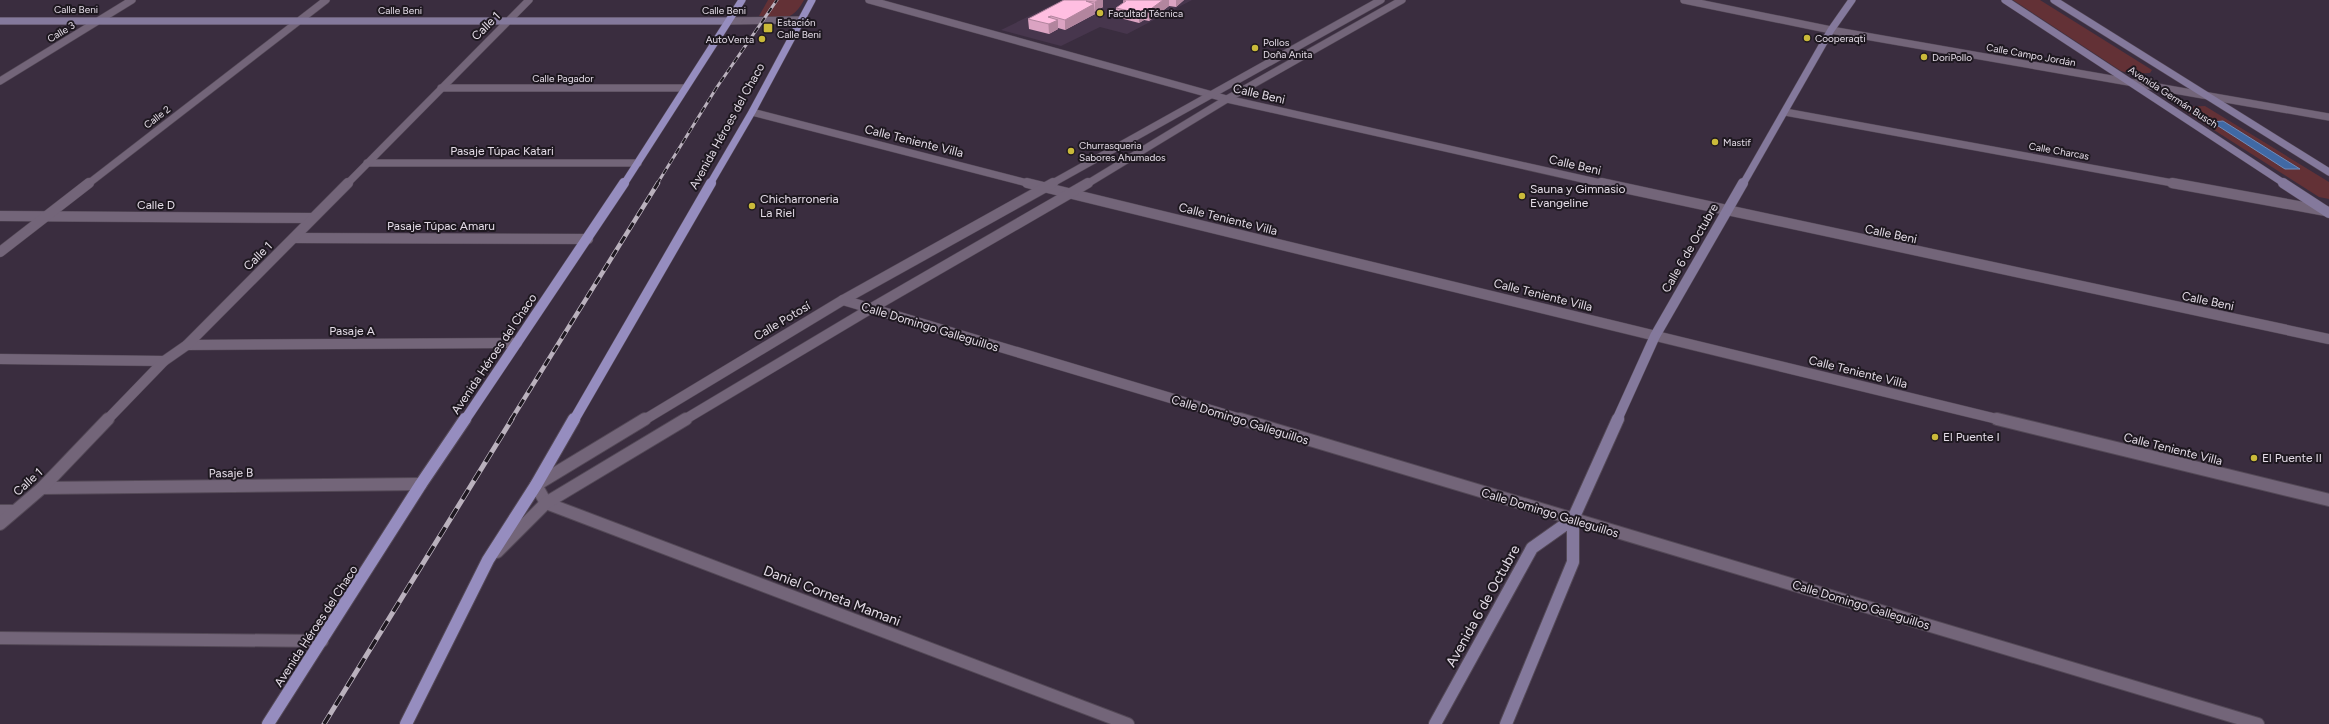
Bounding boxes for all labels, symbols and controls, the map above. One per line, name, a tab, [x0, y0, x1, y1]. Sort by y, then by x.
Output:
street label: Calle Beni	[54, 3, 98, 16]
street label: Calle Beni	[378, 4, 422, 17]
street label: Calle Beni	[702, 4, 746, 17]
place label: Facultad Técnica	[1108, 7, 1183, 20]
marker: Facultad Técnica	[1095, 8, 1105, 18]
street label: Calle 1	[469, 9, 503, 43]
place label: Estación Calle Beni	[777, 16, 821, 41]
street label: Calle 3	[45, 19, 77, 45]
marker: Estación Calle Beni	[762, 22, 774, 34]
place label: Cooperaqti	[1815, 32, 1866, 45]
place label: AutoVenta	[706, 33, 754, 46]
marker: Cooperaqti	[1802, 33, 1812, 43]
marker: AutoVenta	[757, 34, 767, 44]
place label: Pollos Doña Anita	[1263, 36, 1312, 61]
street label: Calle Campo Jordán	[1985, 41, 2077, 69]
marker: Pollos Doña Anita	[1250, 43, 1260, 53]
place label: DoriPollo	[1932, 51, 1972, 64]
marker: DoriPollo	[1919, 52, 1929, 62]
street label: Avenida Héroes del Chaco	[686, 60, 768, 192]
street label: Avenida Germán Busch	[2126, 63, 2220, 131]
street label: Calle Pagador	[532, 72, 594, 85]
street label: Calle Beni	[1232, 81, 1286, 107]
street label: Calle 2	[141, 103, 173, 131]
street label: Calle Teniente Villa	[863, 122, 965, 160]
place label: Mastif	[1723, 136, 1751, 149]
marker: Mastif	[1710, 137, 1720, 147]
place label: Churrasqueria Sabores Ahumados	[1079, 139, 1166, 164]
street label: Calle Charcas	[2028, 139, 2091, 163]
street label: Pasaje Túpac Katari	[450, 144, 554, 158]
marker: Churrasqueria Sabores Ahumados	[1066, 146, 1076, 156]
street label: Calle Beni	[1548, 152, 1602, 178]
place label: Sauna y Gimnasio Evangeline	[1530, 182, 1626, 210]
marker: Sauna y Gimnasio Evangeline	[1517, 191, 1527, 201]
place label: Chicharroneria La Riel	[760, 192, 839, 220]
street label: Calle D	[137, 198, 175, 212]
street label: Calle Teniente Villa	[1177, 200, 1279, 238]
marker: Chicharroneria La Riel	[747, 201, 757, 211]
street label: Calle 6 de Octubre	[1659, 201, 1721, 295]
street label: Pasaje Túpac Amaru	[387, 219, 495, 233]
street label: Calle Beni	[1864, 222, 1918, 246]
street label: Calle 1	[241, 239, 275, 273]
street label: Calle Teniente Villa	[1492, 276, 1594, 314]
street label: Calle Beni	[2181, 289, 2235, 313]
street label: Avenida Héroes del Chaco	[448, 291, 540, 417]
street label: Calle Potosí	[751, 298, 814, 343]
street label: Calle Domingo Galleguillos	[860, 299, 1001, 355]
street label: Pasaje A	[329, 324, 375, 338]
street label: Calle Teniente Villa	[1807, 353, 1909, 391]
street label: Calle Domingo Galleguillos	[1170, 392, 1311, 448]
place label: El Puente I	[1943, 430, 2000, 444]
street label: Calle Teniente Villa	[2122, 430, 2224, 468]
marker: El Puente I	[1930, 432, 1940, 442]
place label: El Puente II	[2262, 451, 2322, 465]
marker: El Puente II	[2249, 453, 2259, 463]
street label: Calle 1	[10, 465, 46, 499]
street label: Pasaje B	[209, 466, 253, 480]
street label: Calle Domingo Galleguillos	[1480, 485, 1621, 541]
street label: Avenida 6 de Octubre	[1442, 542, 1524, 670]
street label: Daniel Corneta Mamani	[761, 562, 903, 630]
street label: Avenida Héroes del Chaco	[271, 563, 361, 689]
street label: Calle Domingo Galleguillos	[1791, 577, 1932, 633]

